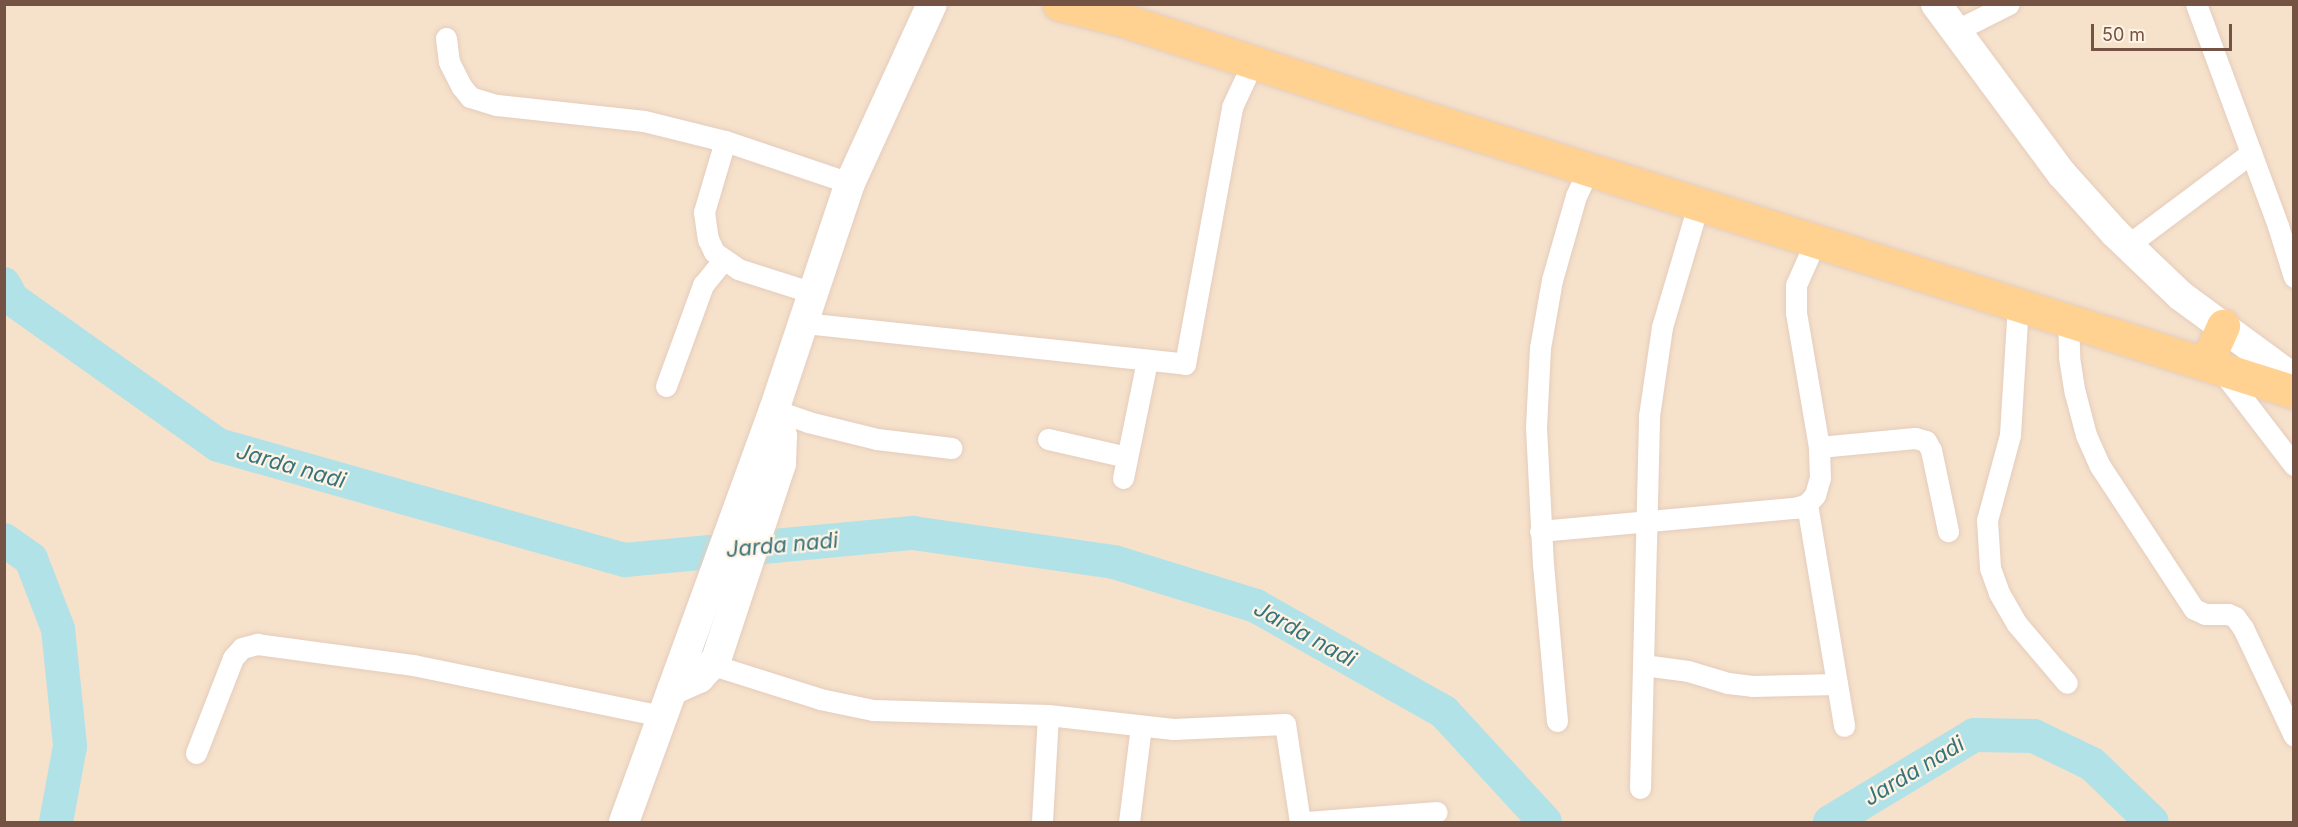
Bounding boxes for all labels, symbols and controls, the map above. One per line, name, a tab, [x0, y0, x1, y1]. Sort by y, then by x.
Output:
scale bar	[2094, 12, 2235, 50]
text: 50 m	[2102, 24, 2145, 45]
water label: Jarda nadi	[233, 438, 349, 494]
water label: Jarda nadi	[725, 527, 839, 563]
water label: Jarda nadi	[1249, 595, 1361, 673]
water label: Jarda nadi	[1859, 731, 1969, 811]

